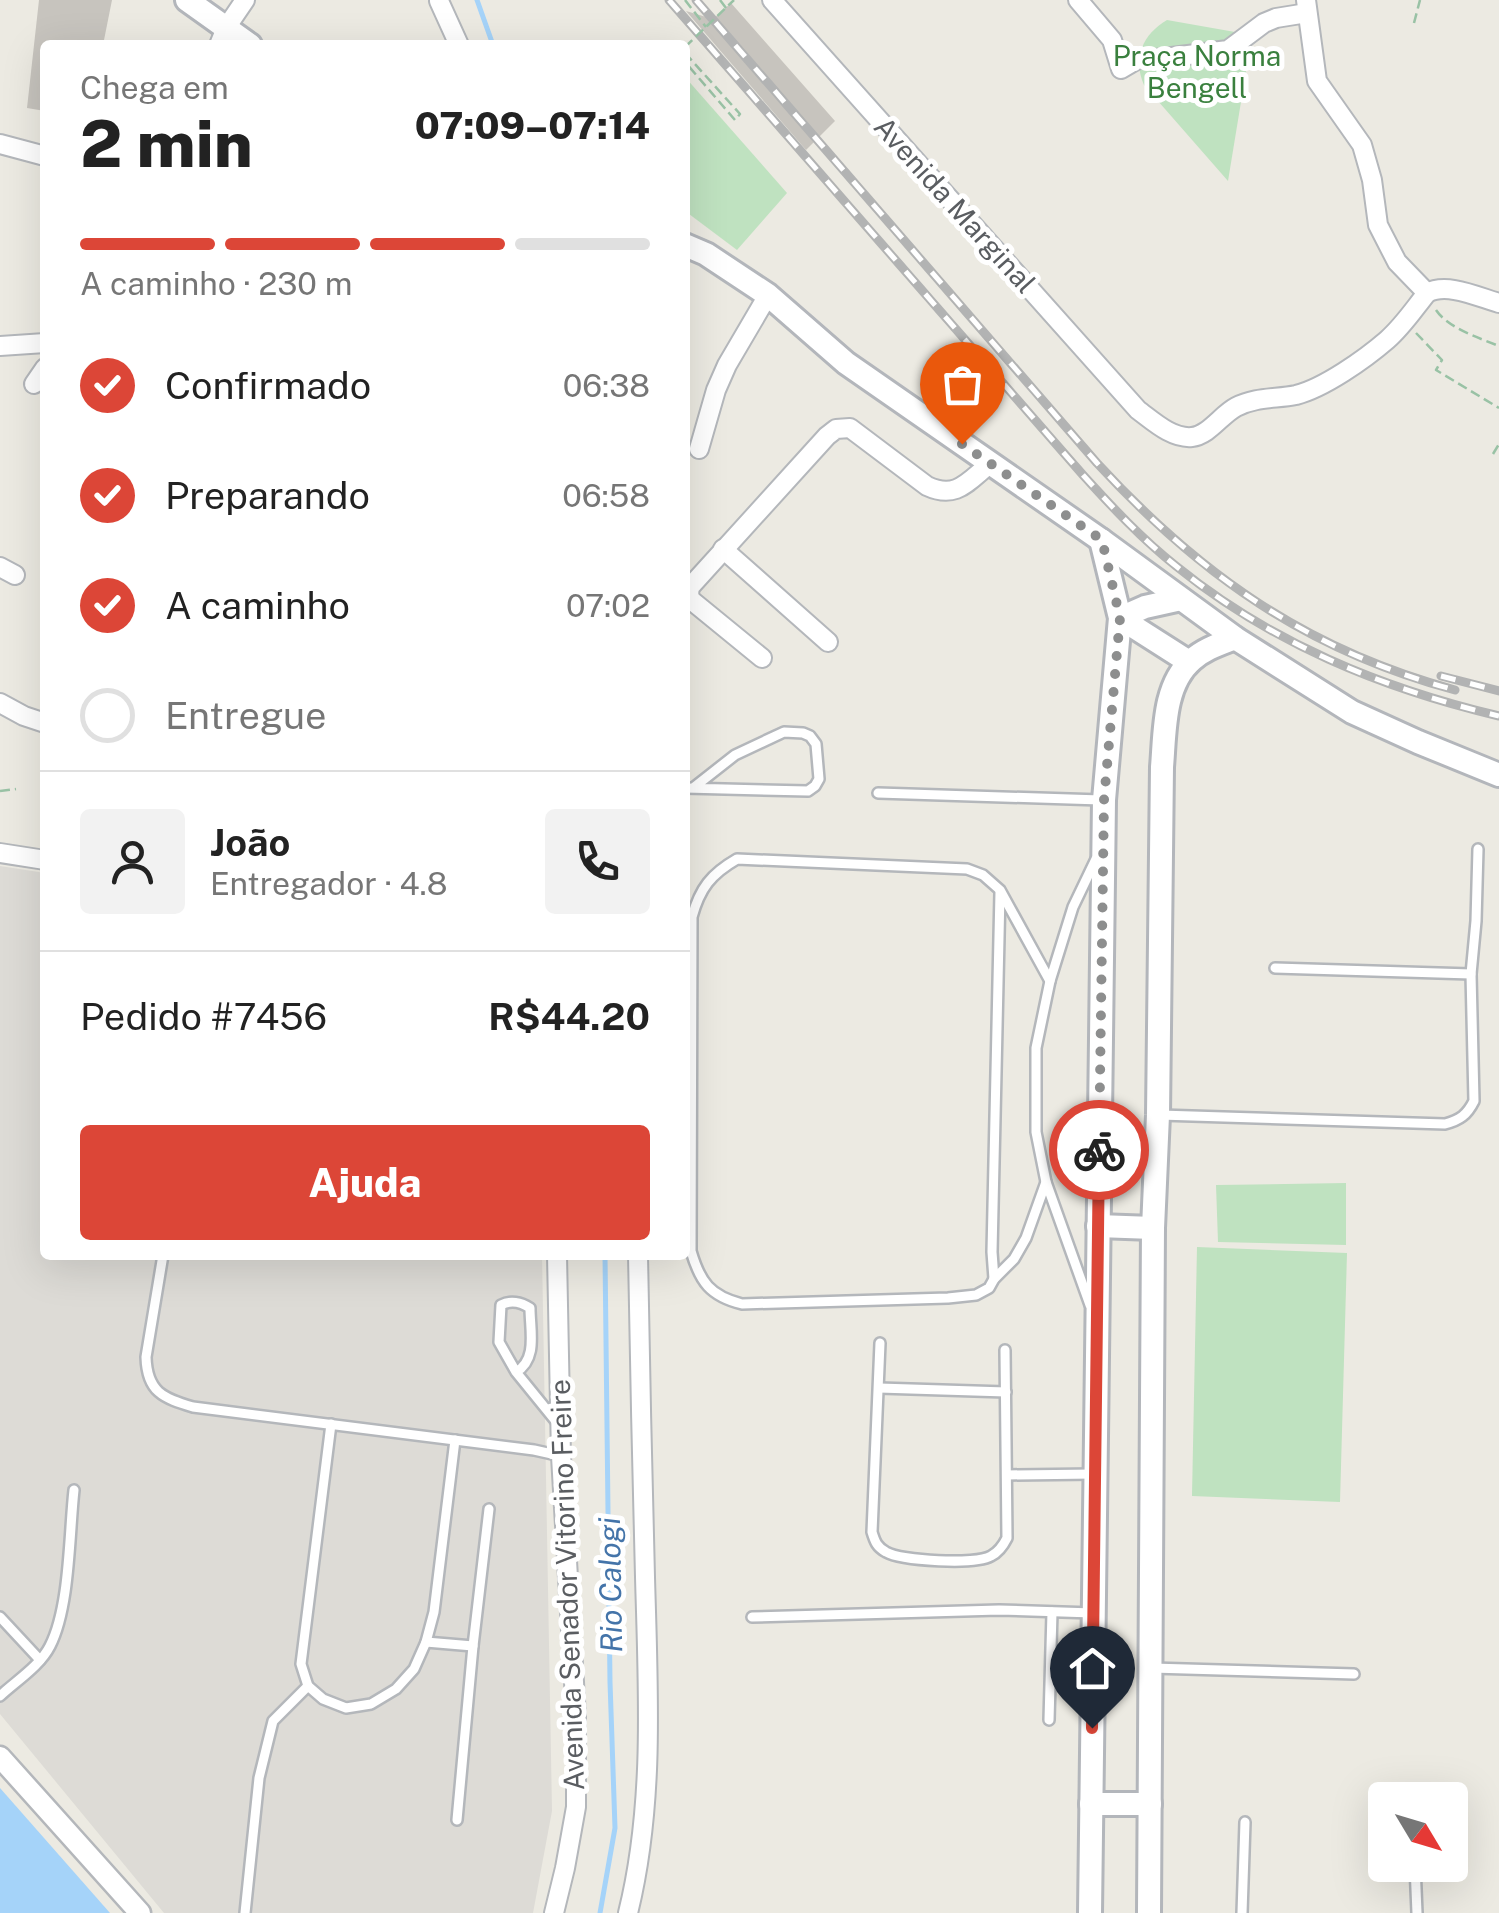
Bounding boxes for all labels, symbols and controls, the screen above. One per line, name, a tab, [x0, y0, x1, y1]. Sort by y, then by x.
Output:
park label: Praça Norma Bengell	[1113, 39, 1281, 104]
text: Chega em	[80, 69, 229, 106]
text: 07:09–07:14	[415, 103, 650, 148]
text: 2 min	[80, 105, 253, 182]
street label: Avenida Marginal	[868, 110, 1043, 299]
text: A caminho · 230 m	[80, 265, 352, 302]
pin	[920, 342, 1005, 445]
icon: bag	[935, 357, 990, 412]
icon: check	[80, 358, 135, 413]
text: Confirmado	[165, 363, 371, 408]
text: 06:38	[563, 367, 650, 404]
icon: check	[80, 468, 135, 523]
text: Preparando	[165, 473, 370, 518]
text: 06:58	[562, 477, 650, 514]
icon: check	[80, 578, 135, 633]
text: A caminho	[165, 583, 350, 628]
text: 07:02	[566, 587, 650, 624]
text: Entregue	[165, 693, 327, 738]
button: person	[80, 809, 185, 914]
button: phone	[545, 809, 650, 914]
text: João	[210, 820, 290, 865]
text: Entregador · 4.8	[210, 865, 447, 902]
text: Pedido #7456	[80, 994, 327, 1039]
text: R$44.20	[488, 994, 650, 1039]
courier	[1049, 1100, 1149, 1200]
icon: bike	[1072, 1123, 1127, 1178]
button: Ajuda	[80, 1125, 650, 1240]
street label: Avenida Senador Vitorino Freire	[543, 1379, 590, 1791]
water label: Rio Calogi	[591, 1516, 629, 1653]
pin	[1050, 1626, 1135, 1729]
icon: home	[1065, 1641, 1120, 1696]
north arrow	[1368, 1782, 1468, 1882]
map controls	[1368, 1782, 1468, 1882]

